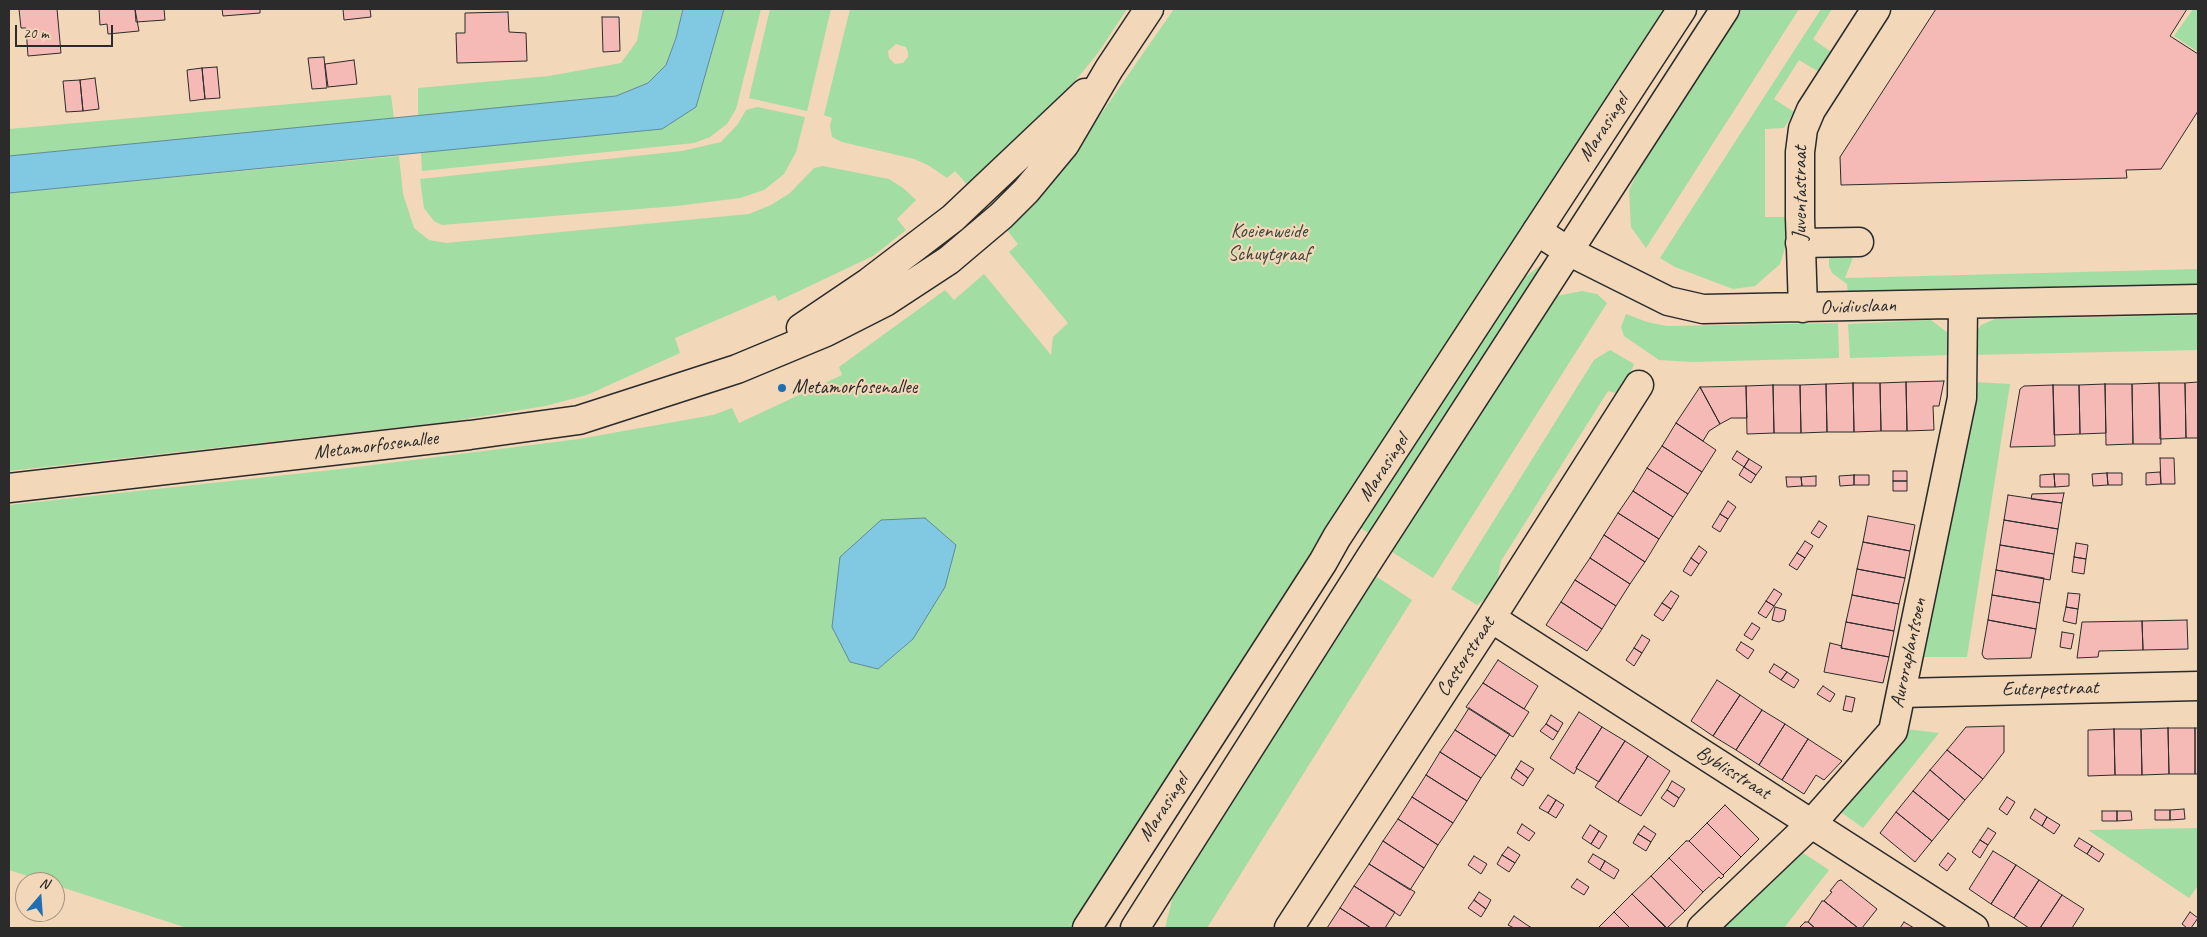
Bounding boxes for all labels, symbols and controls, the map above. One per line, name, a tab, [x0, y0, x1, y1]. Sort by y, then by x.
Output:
scale bar	[18, 15, 115, 47]
text: 20 m	[23, 24, 49, 43]
street label: Marasingel	[1574, 90, 1634, 166]
street label: Juventastraat	[1789, 146, 1813, 240]
park label: Koeienweide Schuytgraaf	[1228, 220, 1310, 267]
street label: Ovidiuslaan	[1820, 294, 1896, 320]
place label: Metamorfosenallee	[792, 376, 917, 400]
marker: Metamorfosenallee	[776, 382, 788, 394]
street label: Metamorfosenallee	[312, 426, 440, 466]
street label: Marasingel	[1354, 430, 1414, 506]
street label: Auroraplantsoen	[1886, 596, 1932, 710]
street label: Castorstraat	[1431, 613, 1501, 701]
street label: Euterpestraat	[2002, 676, 2098, 702]
street label: Byblisstraat	[1691, 741, 1775, 805]
street label: Marasingel	[1134, 770, 1194, 846]
north arrow	[15, 872, 65, 922]
text: N	[38, 874, 51, 893]

